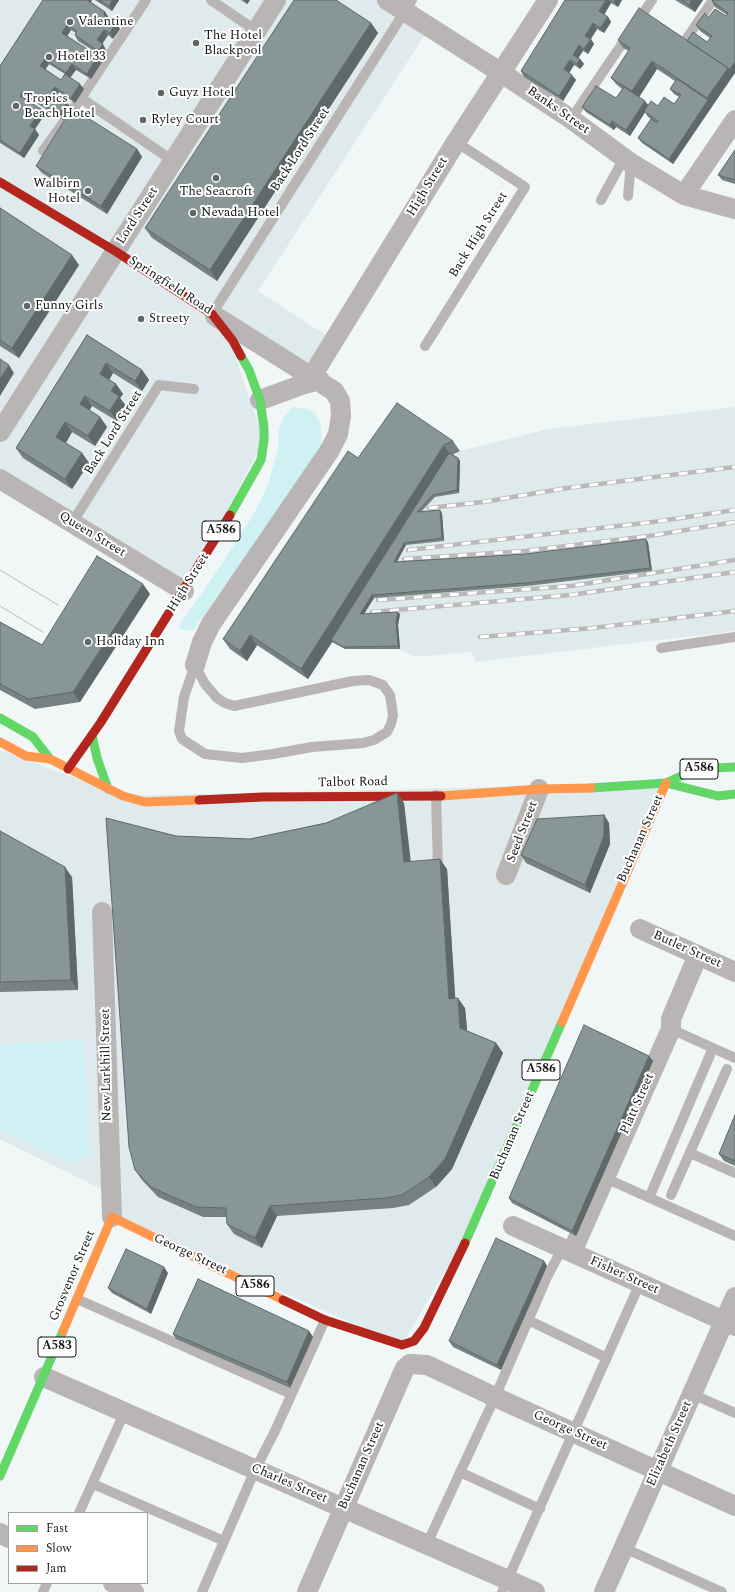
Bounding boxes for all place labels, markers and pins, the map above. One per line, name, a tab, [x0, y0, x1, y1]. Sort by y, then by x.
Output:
place label: Valentine	[78, 14, 133, 30]
marker: Valentine	[65, 17, 75, 27]
place label: The Hotel Blackpool	[204, 28, 262, 59]
marker: The Hotel Blackpool	[191, 38, 201, 48]
place label: Hotel 33	[57, 49, 106, 65]
marker: Hotel 33	[44, 52, 54, 62]
place label: Guyz Hotel	[169, 85, 234, 101]
marker: Guyz Hotel	[156, 88, 166, 98]
place label: Tropics Beach Hotel	[24, 91, 95, 122]
marker: Tropics Beach Hotel	[11, 101, 21, 111]
place label: Ryley Court	[151, 112, 219, 128]
marker: Ryley Court	[138, 115, 148, 125]
marker: The Seacroft	[211, 173, 221, 183]
place label: Walbirn Hotel	[33, 176, 80, 207]
place label: The Seacroft	[179, 184, 253, 200]
marker: Walbirn Hotel	[83, 186, 93, 196]
place label: Nevada Hotel	[201, 205, 279, 221]
marker: Nevada Hotel	[188, 208, 198, 218]
place label: Funny Girls	[35, 298, 103, 314]
marker: Funny Girls	[22, 301, 32, 311]
place label: Streety	[149, 311, 189, 327]
marker: Streety	[136, 314, 146, 324]
place label: Holiday Inn	[96, 634, 165, 650]
marker: Holiday Inn	[83, 637, 93, 647]

